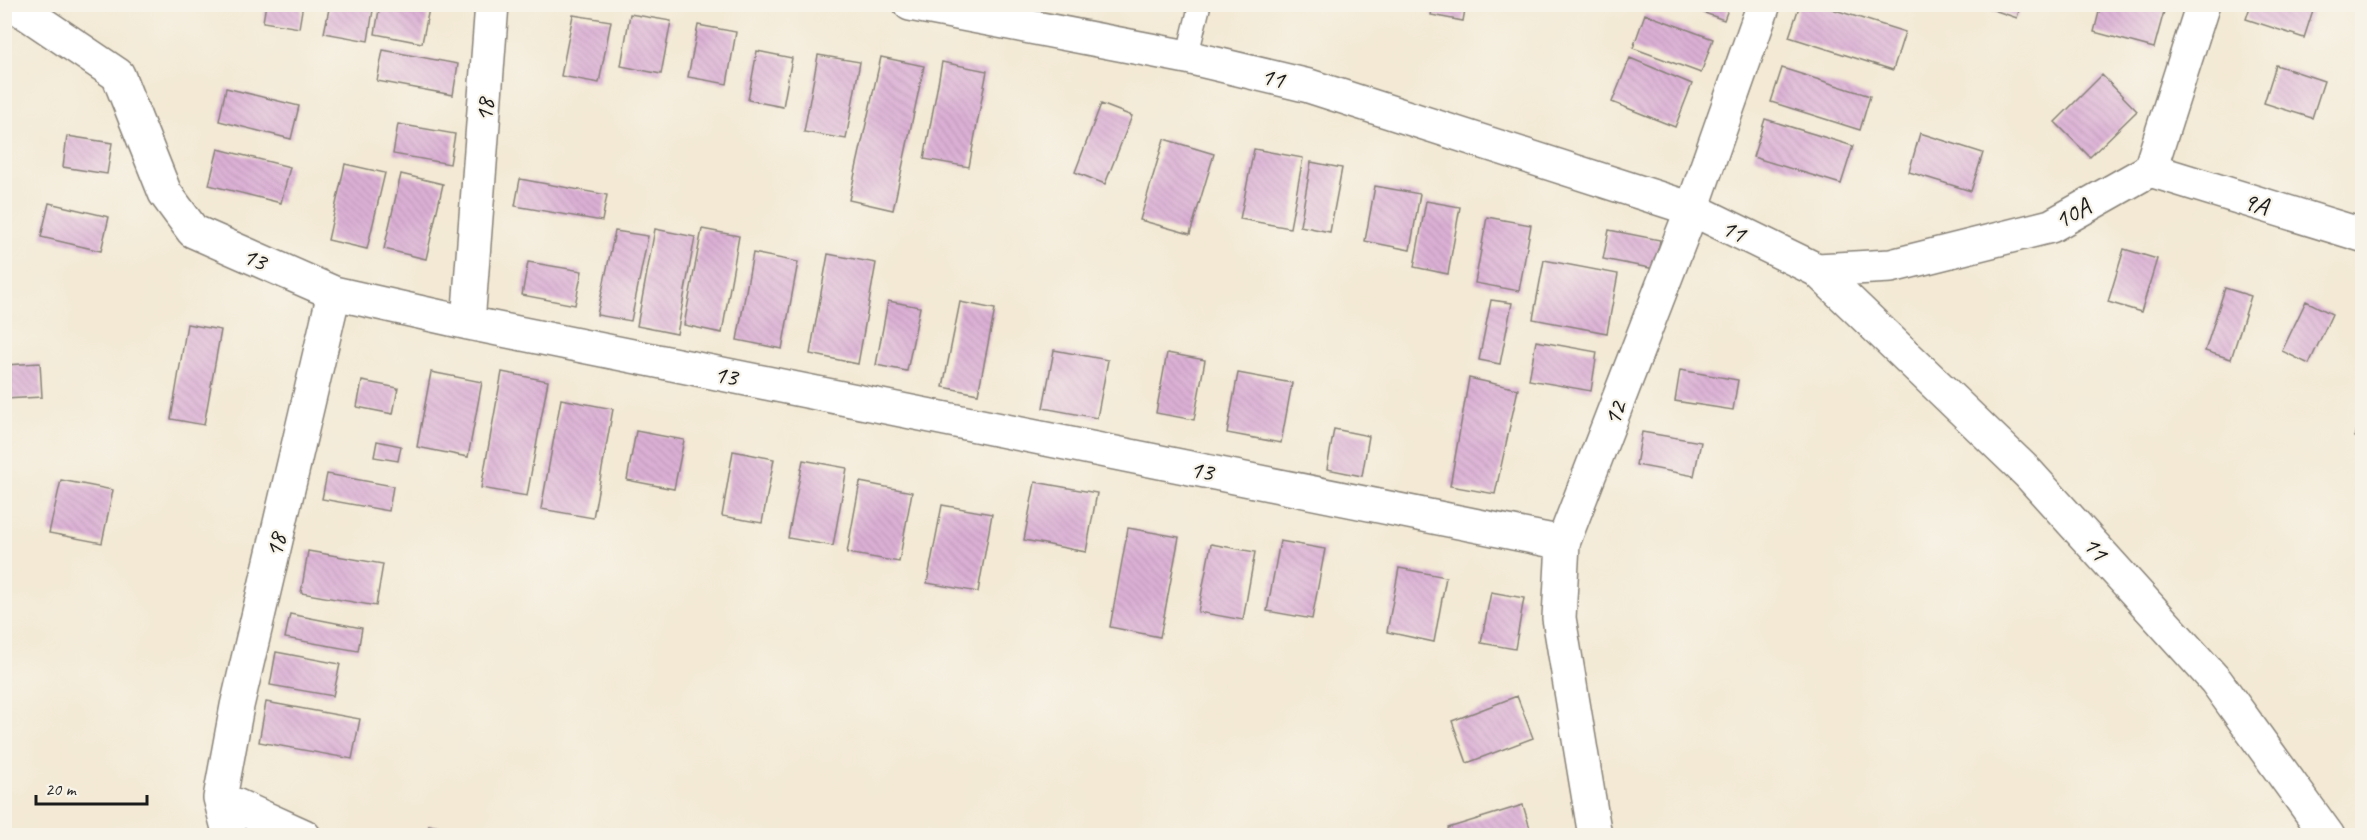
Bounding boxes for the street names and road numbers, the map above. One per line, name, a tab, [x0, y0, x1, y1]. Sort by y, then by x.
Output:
street label: 11	[1258, 59, 1289, 97]
street label: 18	[467, 95, 502, 123]
street label: 9A	[2239, 184, 2274, 223]
street label: 10A	[2048, 189, 2098, 237]
street label: 11	[1716, 210, 1753, 251]
street label: 13	[237, 239, 274, 279]
street label: 13	[711, 357, 743, 394]
street label: 12	[1595, 394, 1635, 430]
street label: 13	[1187, 452, 1219, 489]
street label: 18	[257, 528, 295, 560]
street label: 11	[2076, 529, 2117, 569]

